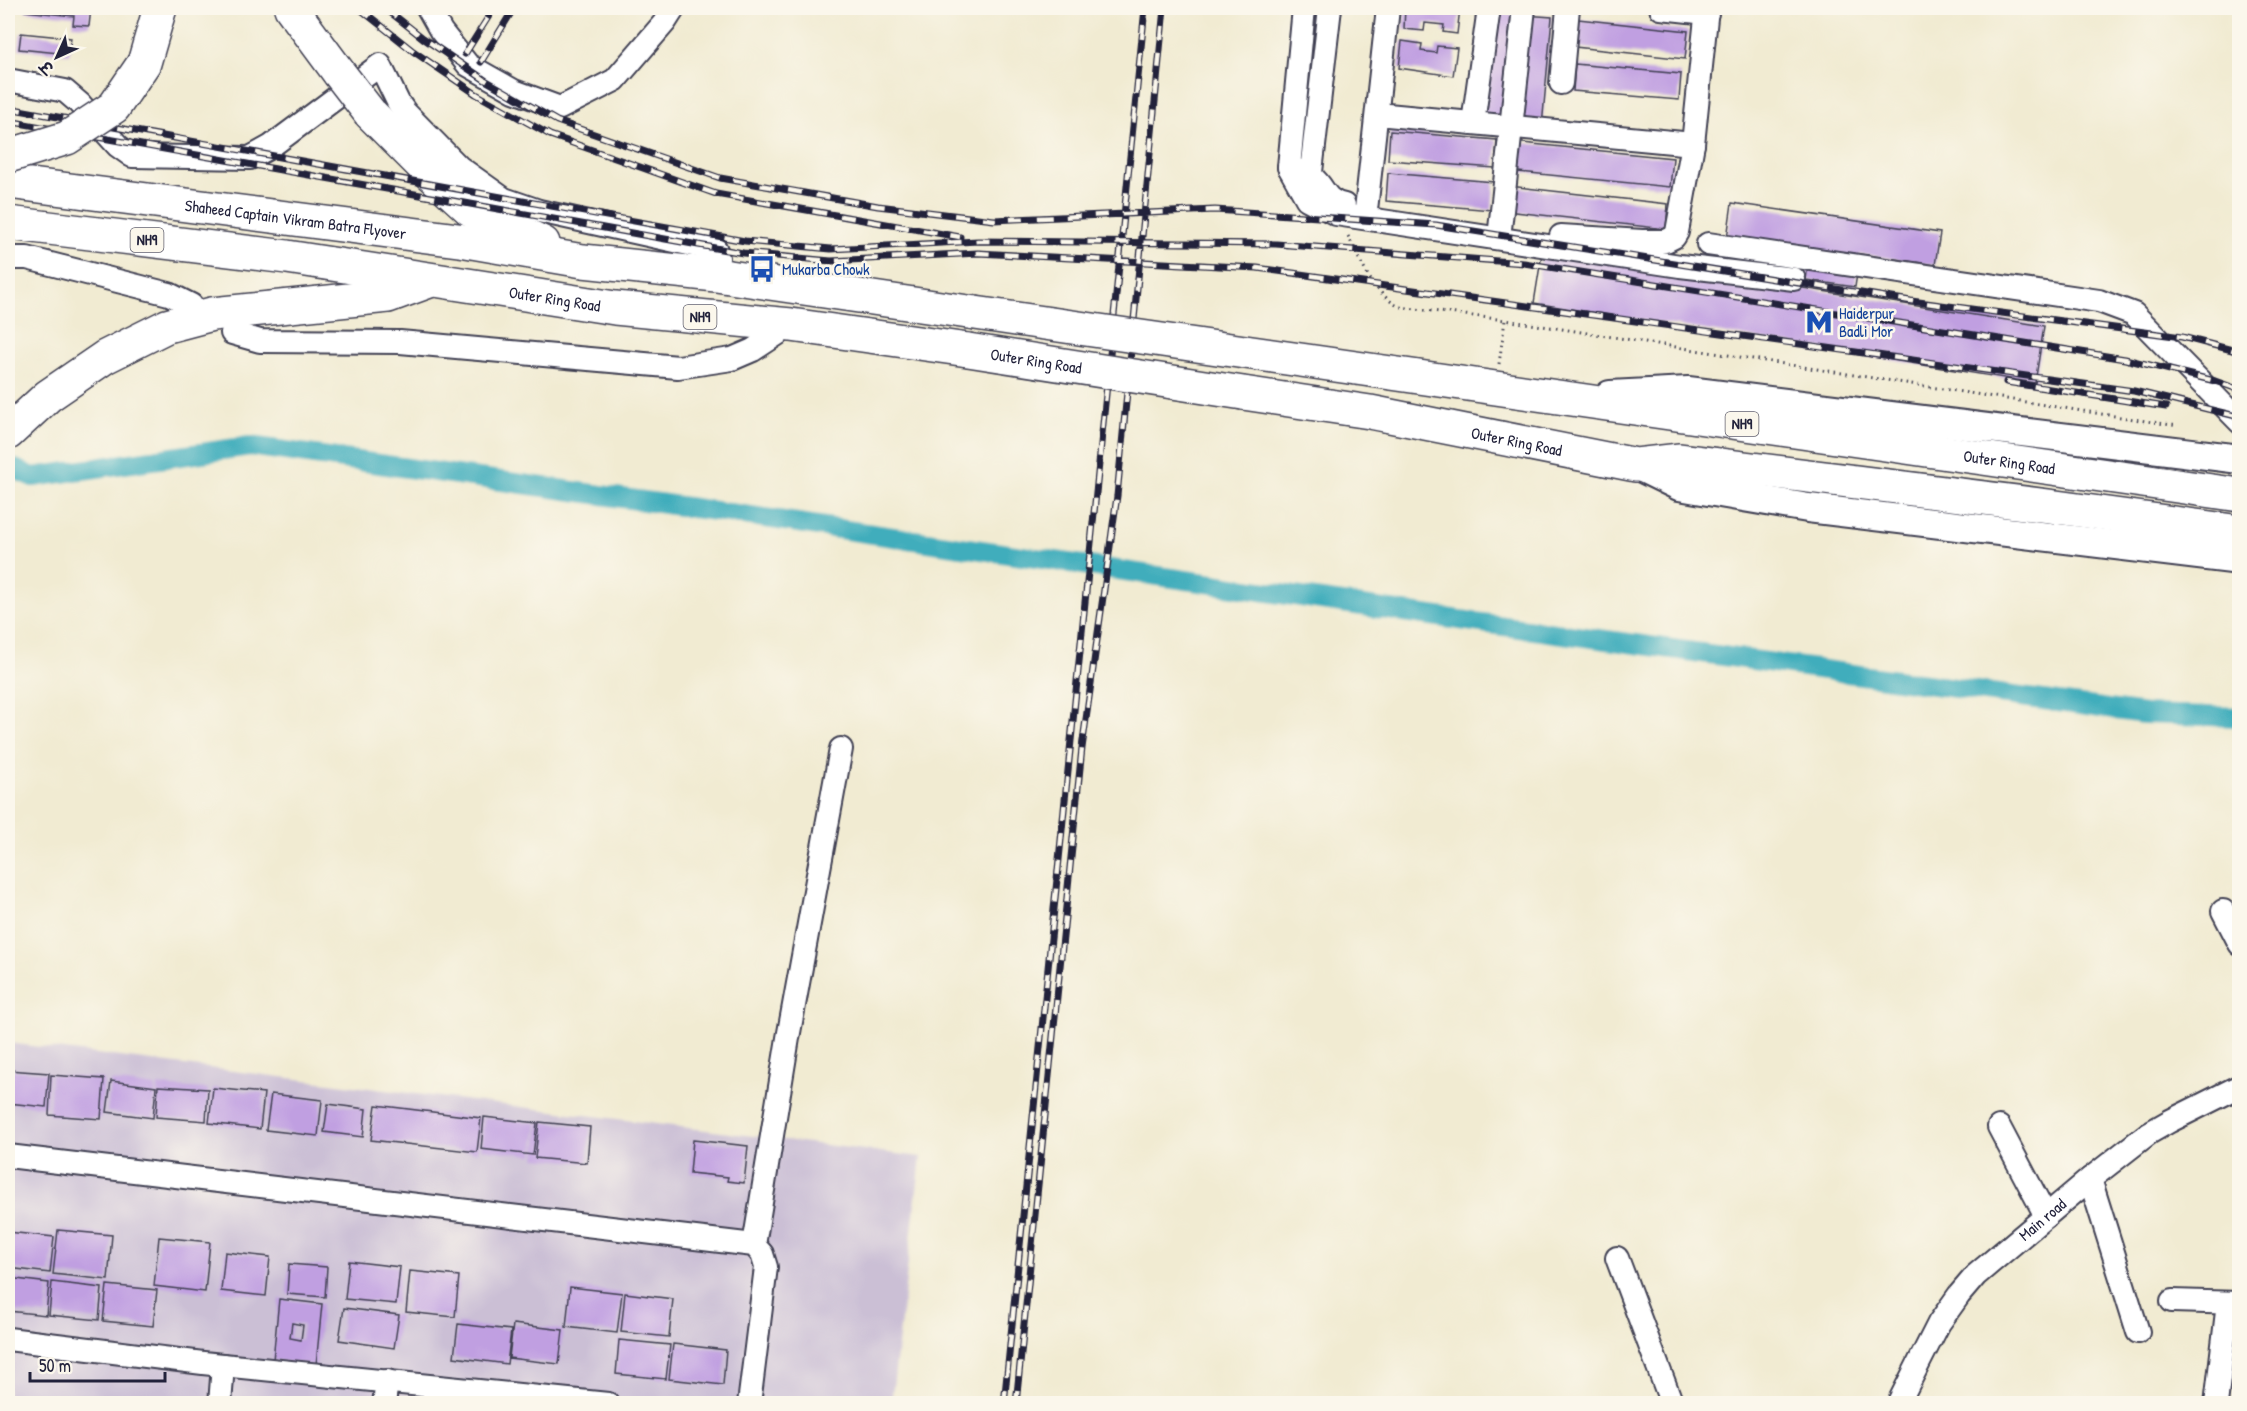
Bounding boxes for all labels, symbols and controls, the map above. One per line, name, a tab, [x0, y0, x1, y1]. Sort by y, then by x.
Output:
north arrow	[27, 27, 87, 87]
text: उ	[34, 55, 59, 81]
street label: Shaheed Captain Vikram Batra Flyover	[184, 194, 408, 244]
road number: NH9	[130, 228, 164, 252]
bus stop icon: Mukarba Chowk	[747, 254, 777, 284]
place label: Mukarba Chowk	[782, 258, 870, 280]
street label: Outer Ring Road	[507, 281, 602, 317]
place label: Haiderpur Badli Mor	[1839, 302, 1895, 342]
road number: NH9	[684, 305, 716, 329]
metro station icon: Haiderpur Badli Mor	[1804, 307, 1834, 337]
street label: Outer Ring Road	[989, 343, 1083, 379]
road number: NH9	[1726, 412, 1758, 436]
street label: Outer Ring Road	[1469, 421, 1564, 461]
street label: Outer Ring Road	[1962, 444, 2056, 479]
street label: Main road	[2014, 1193, 2071, 1246]
scale bar	[30, 1345, 165, 1383]
text: 50 m	[39, 1353, 71, 1378]

